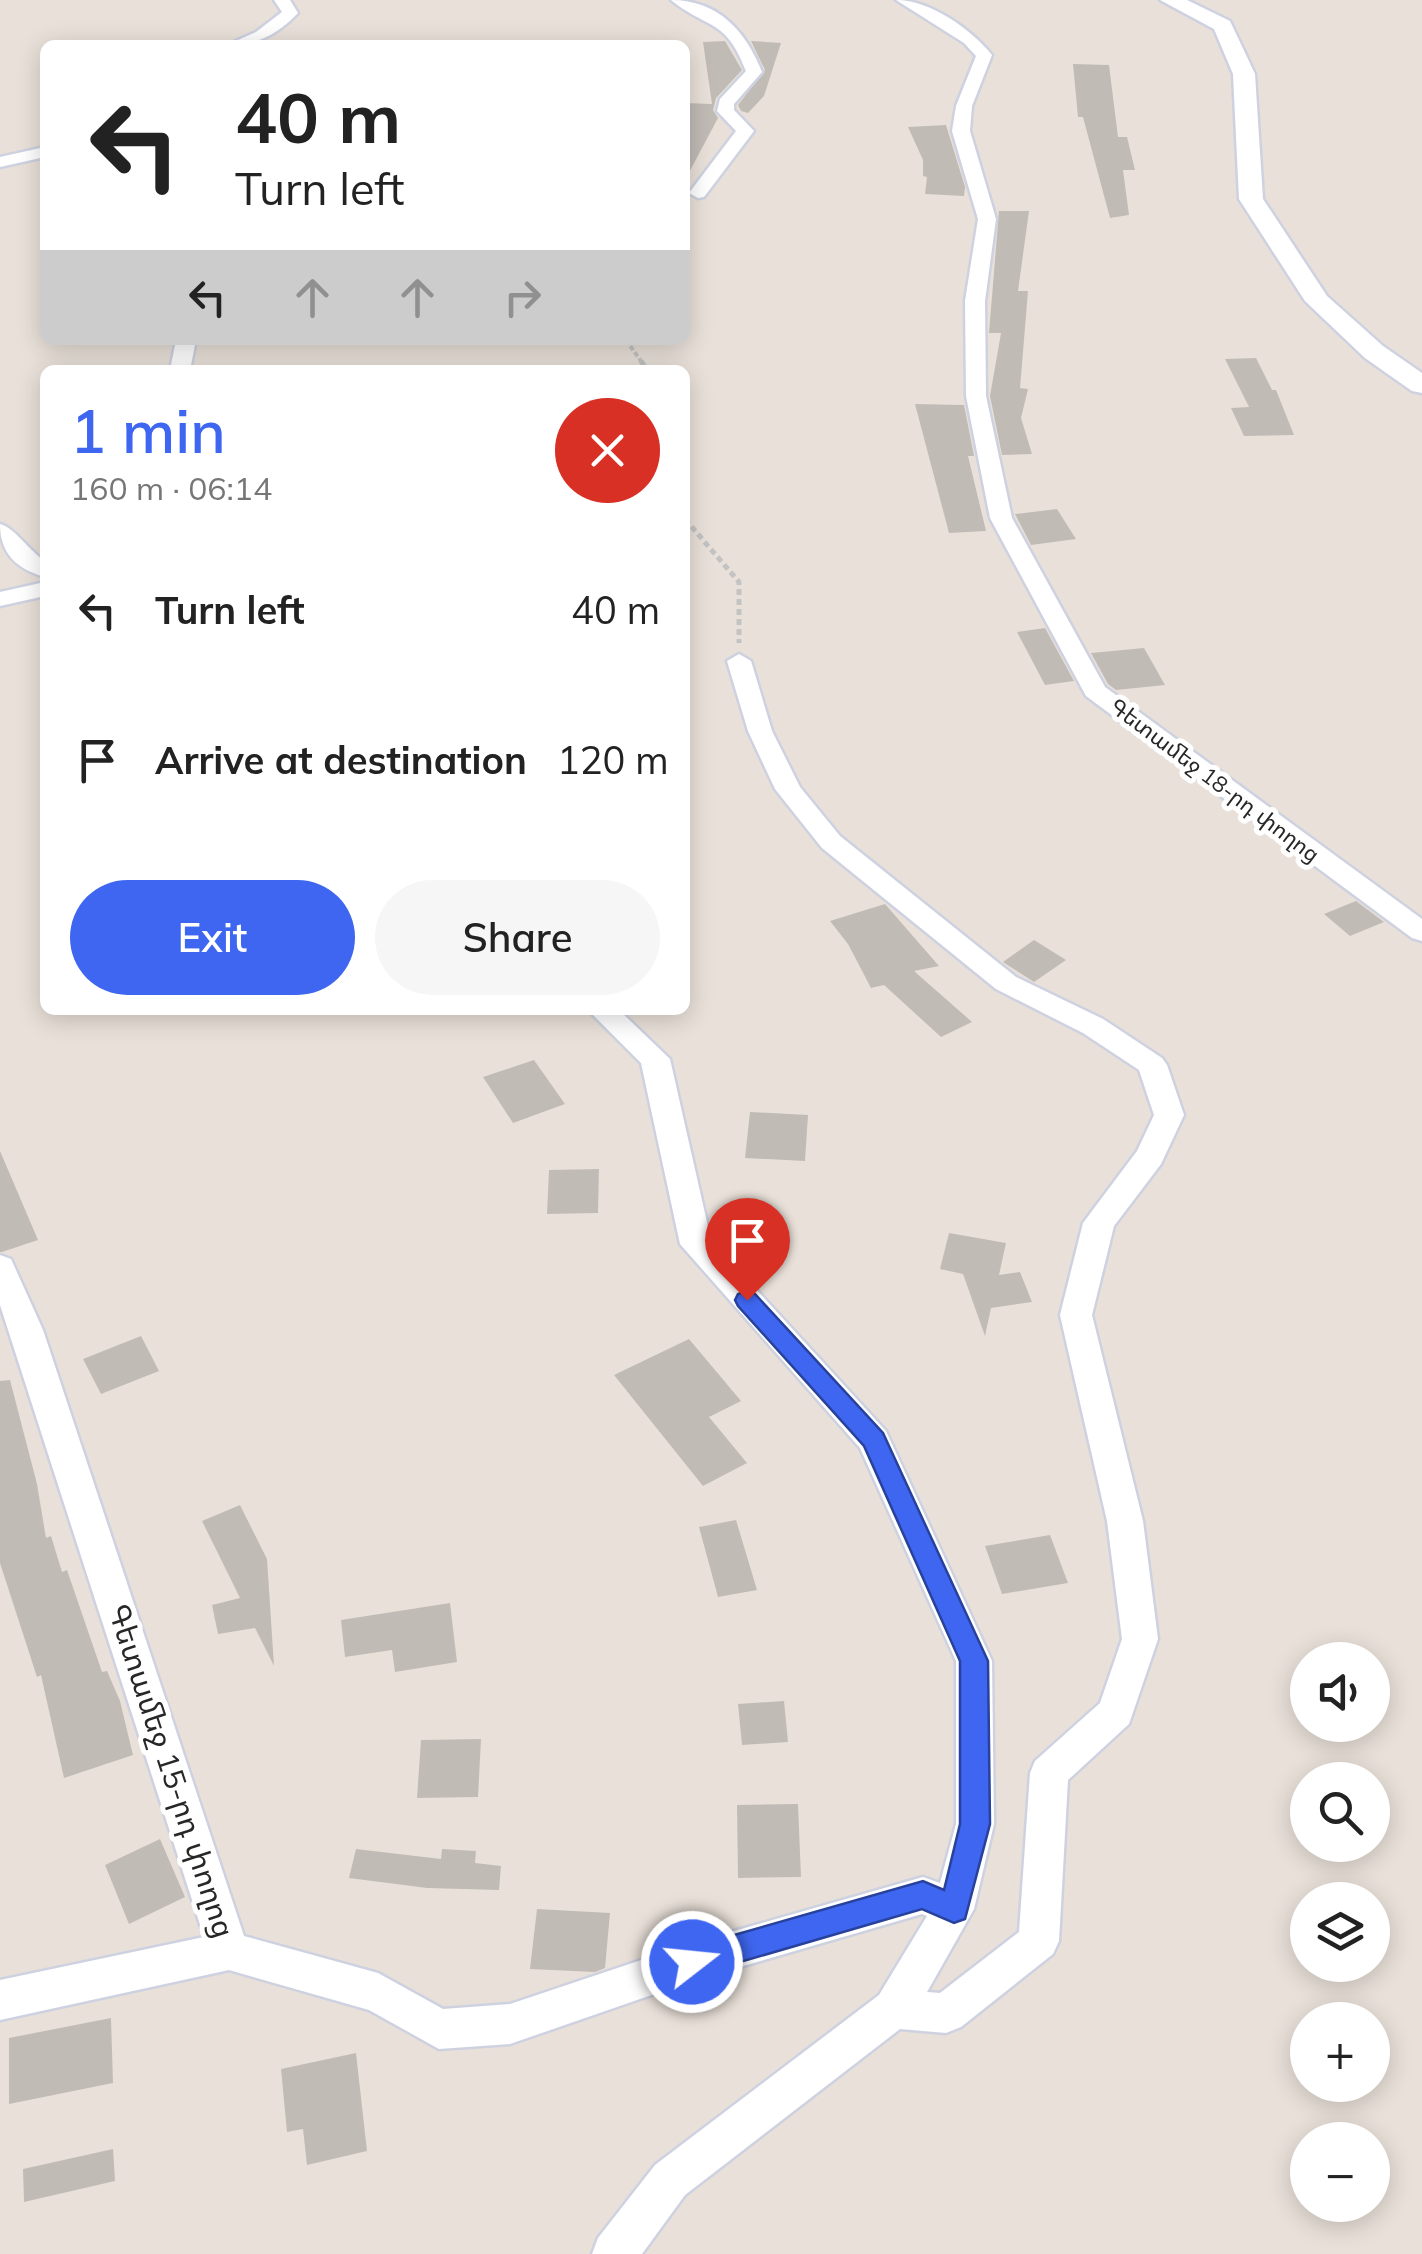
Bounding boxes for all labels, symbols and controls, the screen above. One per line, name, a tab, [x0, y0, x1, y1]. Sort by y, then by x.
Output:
text: 40 m	[235, 73, 401, 161]
icon: left	[70, 80, 200, 210]
text: Turn left	[235, 160, 404, 216]
icon: left	[180, 270, 235, 325]
icon: ahead	[285, 270, 340, 325]
icon: ahead	[390, 270, 445, 325]
icon: right	[495, 270, 550, 325]
text: 1 min	[70, 393, 226, 468]
button: close	[555, 398, 660, 503]
text: 160 m · 06:14	[70, 468, 272, 508]
icon: left	[70, 583, 125, 638]
text: Turn left	[155, 586, 305, 634]
text: 40 m	[571, 586, 660, 634]
street label: Գետամեջ 18-րդ փողոց	[1104, 692, 1326, 868]
icon: arrive	[70, 733, 125, 788]
text: Arrive at destination	[155, 736, 527, 784]
text: 120 m	[557, 736, 669, 784]
button: Exit	[70, 880, 355, 995]
button: Share	[375, 880, 660, 995]
pin	[705, 1198, 790, 1301]
icon: arrive	[720, 1213, 775, 1268]
street label: Գետամեջ 15-րդ փողոց	[100, 1599, 244, 1942]
map controls	[1290, 1642, 1390, 2222]
button: sound	[1290, 1642, 1390, 1742]
button: search	[1290, 1762, 1390, 1862]
button: layers	[1290, 1882, 1390, 1982]
position arrow	[640, 1910, 744, 2014]
button: +	[1290, 2002, 1390, 2102]
button: −	[1290, 2122, 1390, 2222]

